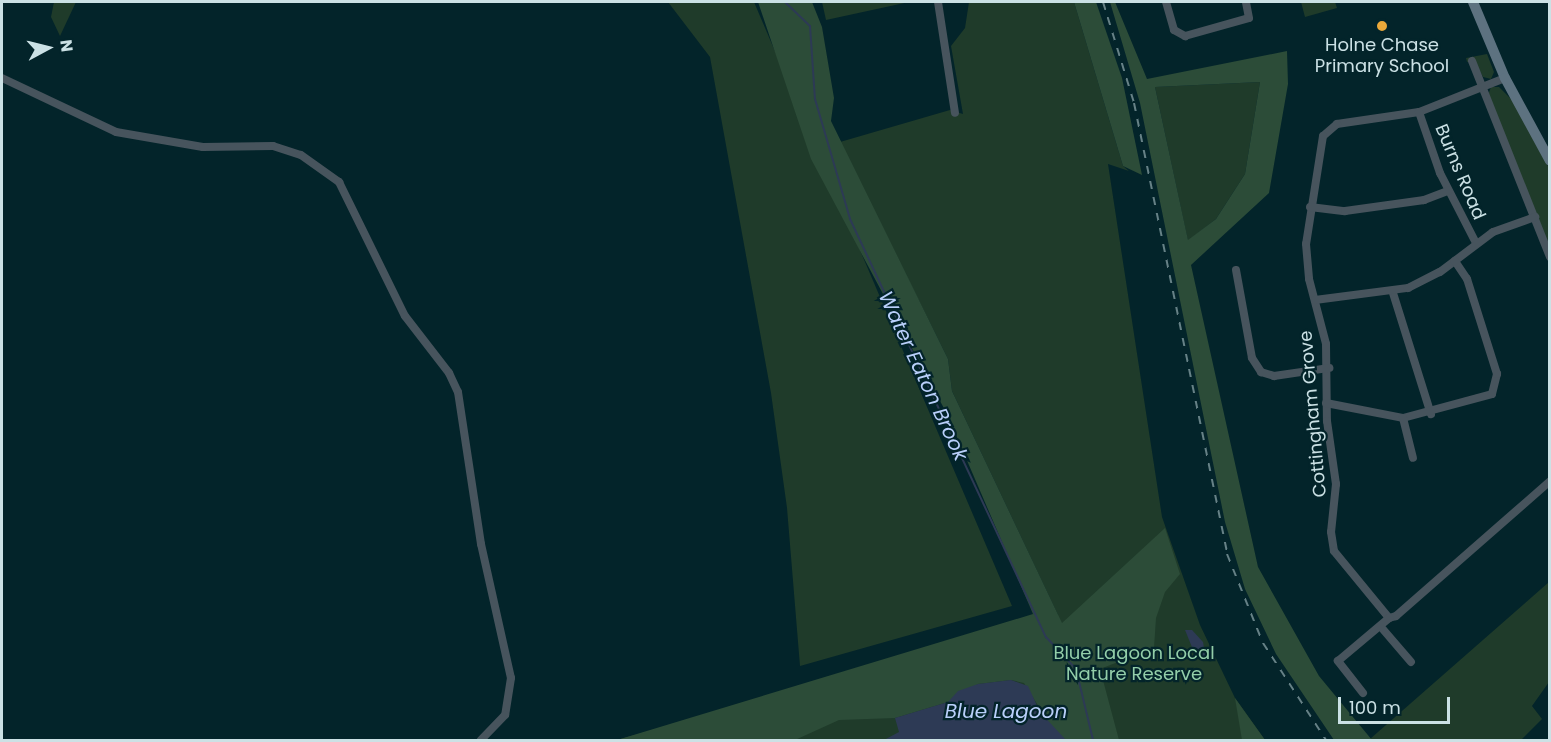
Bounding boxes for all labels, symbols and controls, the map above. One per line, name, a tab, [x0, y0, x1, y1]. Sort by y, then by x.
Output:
north arrow	[18, 18, 78, 78]
marker: Holne Chase Primary School	[1375, 19, 1389, 33]
place label: Holne Chase Primary School	[1315, 35, 1449, 78]
text: N	[54, 38, 79, 53]
street label: Burns Road	[1430, 121, 1490, 223]
water label: Water Eaton Brook	[873, 287, 973, 465]
street label: Cottingham Grove	[1295, 330, 1331, 498]
park label: Blue Lagoon Local Nature Reserve	[1053, 643, 1215, 686]
scale bar	[1341, 685, 1454, 723]
text: 100 m	[1349, 695, 1401, 720]
water label: Blue Lagoon	[945, 699, 1067, 723]

